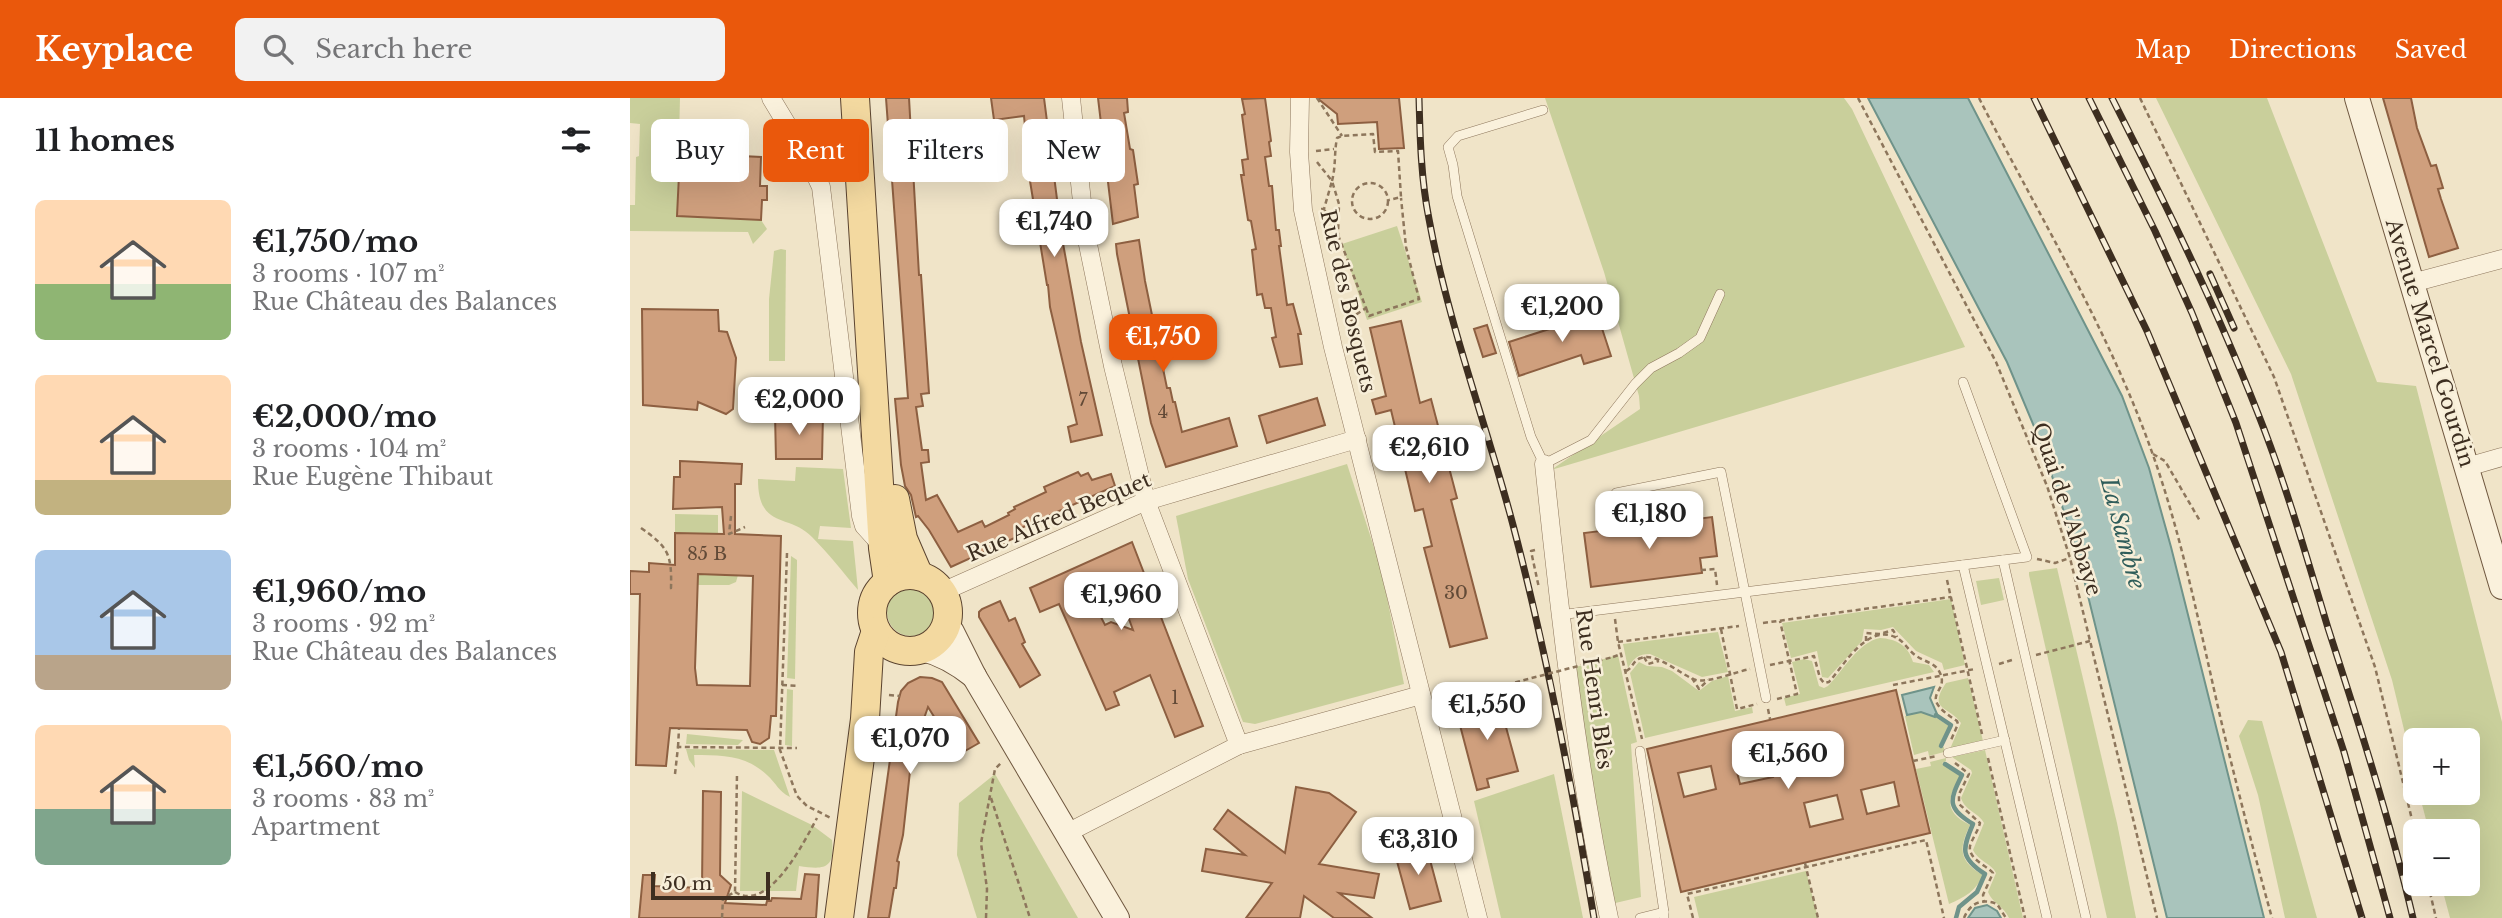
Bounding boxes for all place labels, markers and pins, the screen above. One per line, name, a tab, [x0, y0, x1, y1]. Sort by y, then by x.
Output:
pin: €1,740	[997, 200, 1111, 259]
pin: €1,200	[1505, 285, 1619, 344]
pin: €1,750	[1106, 314, 1220, 374]
pin: €2,000	[742, 378, 856, 437]
pin: €2,610	[1372, 426, 1486, 485]
pin: €1,180	[1592, 491, 1706, 551]
pin: €1,960	[1064, 573, 1178, 632]
pin: €1,550	[1430, 682, 1544, 742]
pin: €1,070	[853, 716, 967, 776]
pin: €1,560	[1731, 732, 1845, 791]
pin: €3,310	[1361, 818, 1475, 877]

